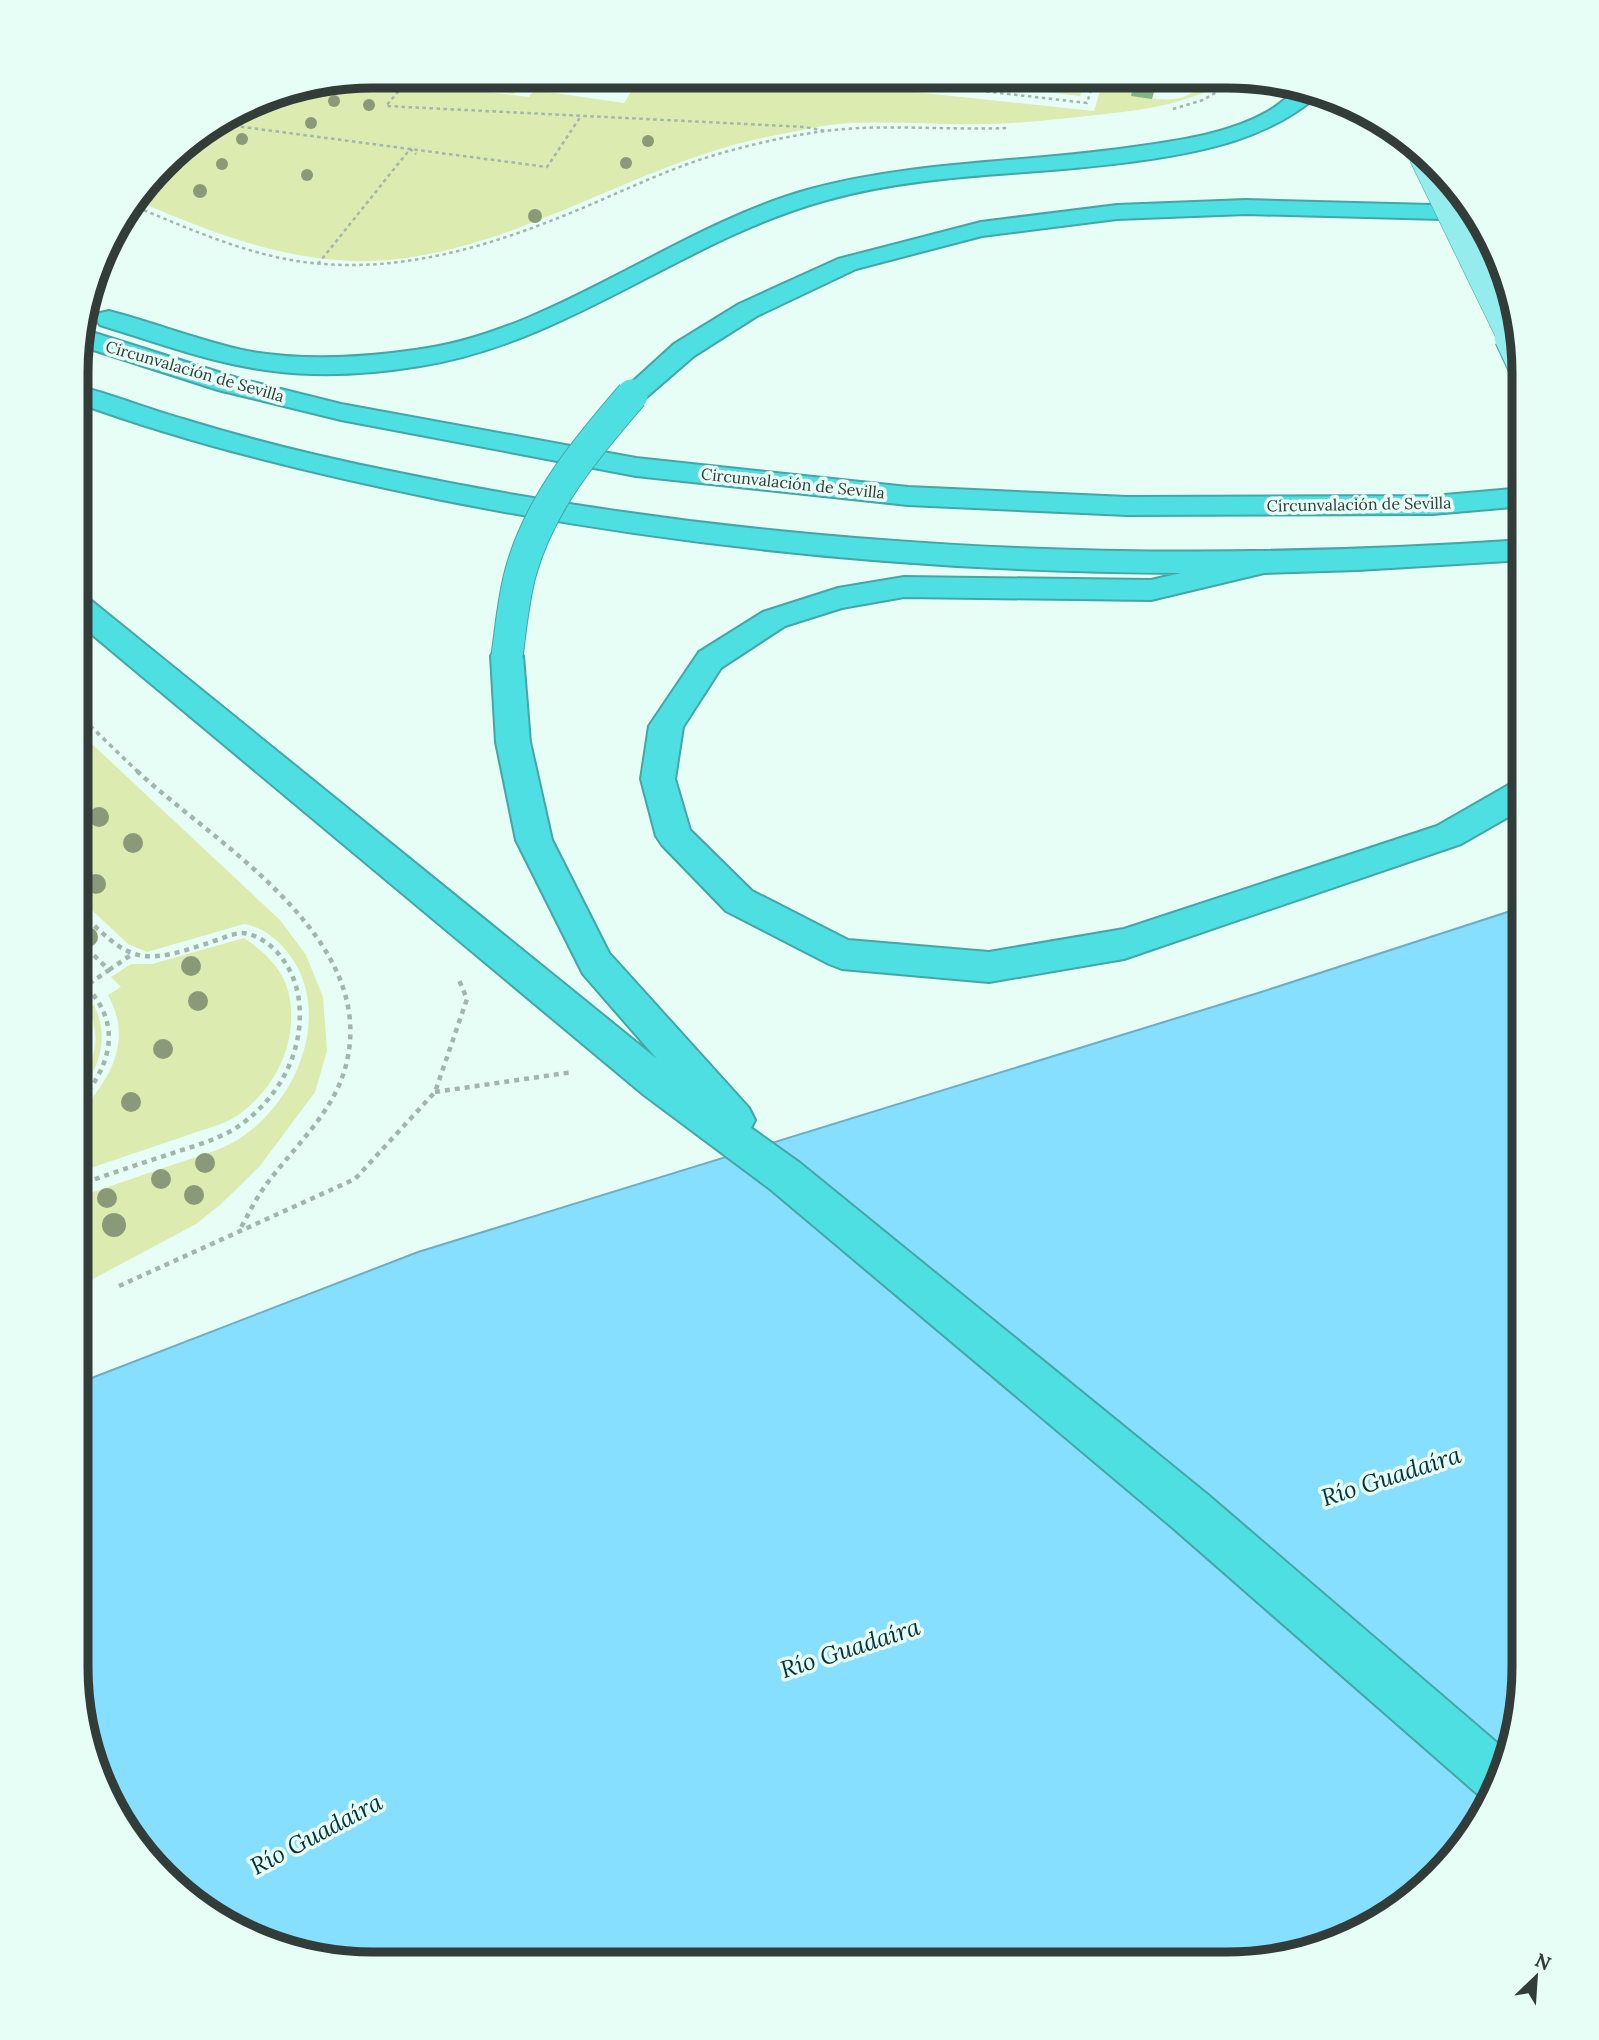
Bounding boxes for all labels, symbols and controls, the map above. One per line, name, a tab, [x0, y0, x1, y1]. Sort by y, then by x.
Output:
street label: Circunvalación de Sevilla	[103, 336, 287, 406]
street label: Circunvalación de Sevilla	[700, 463, 886, 503]
street label: Circunvalación de Sevilla	[1266, 492, 1452, 516]
water label: Río Guadaíra	[1317, 1439, 1466, 1513]
water label: Río Guadaíra	[776, 1611, 925, 1685]
water label: Río Guadaíra	[245, 1786, 388, 1882]
north arrow	[1501, 1942, 1571, 2012]
text: N	[1531, 1948, 1555, 1976]

